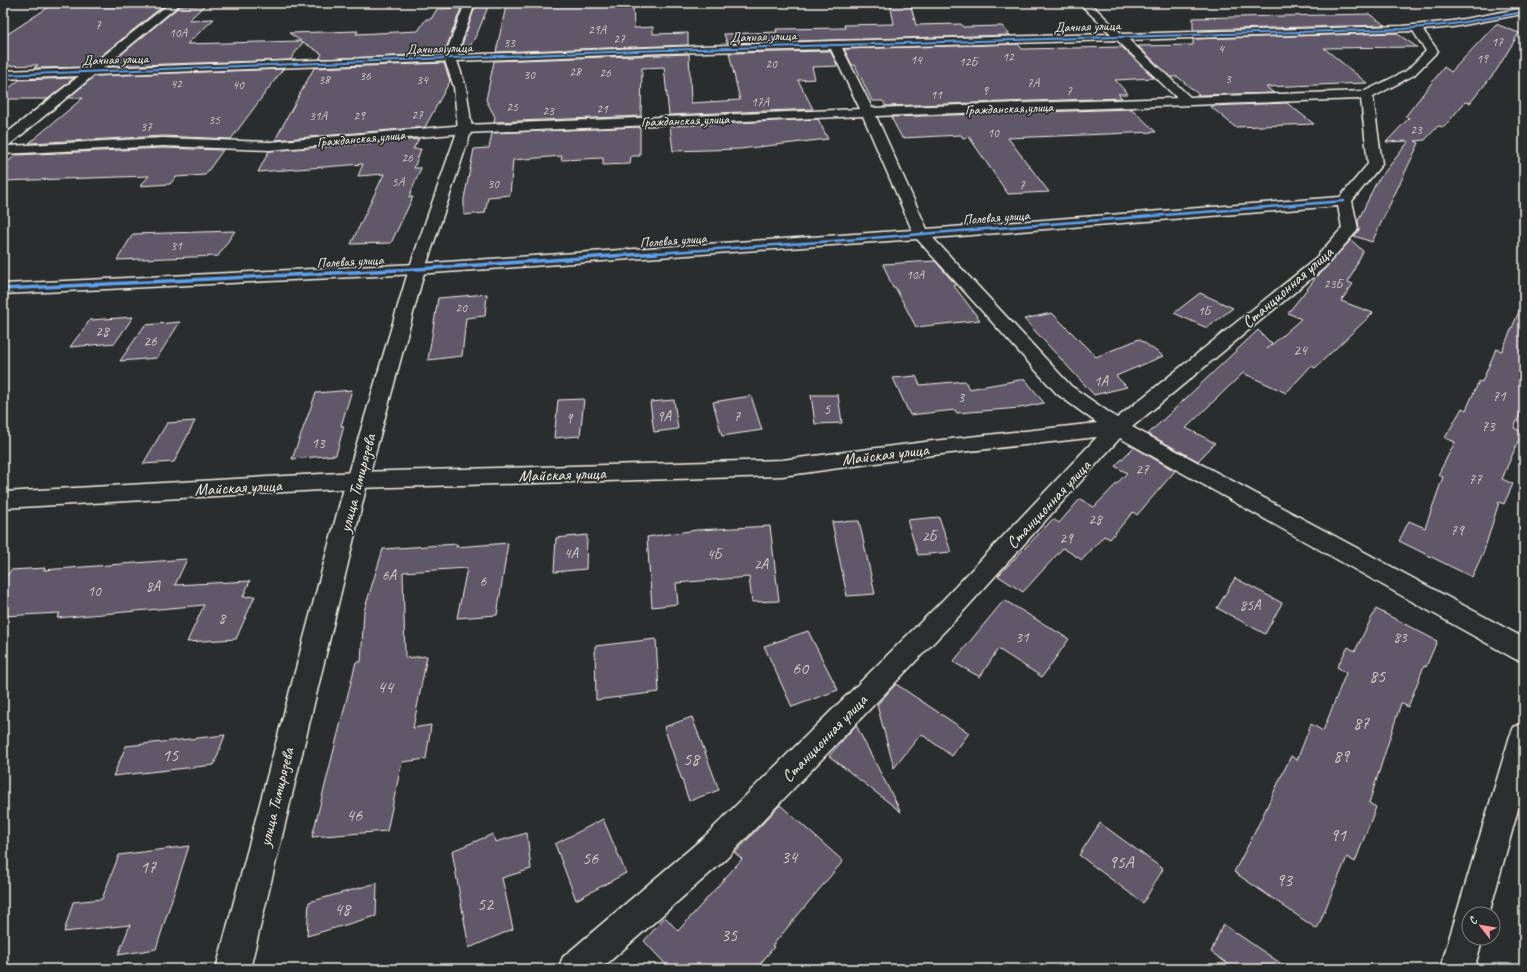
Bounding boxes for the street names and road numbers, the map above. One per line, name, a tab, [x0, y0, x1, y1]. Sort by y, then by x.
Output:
street label: Дачная улица	[1053, 17, 1122, 36]
street label: Дачная улица	[729, 27, 798, 46]
street label: Дачная улица	[405, 39, 474, 58]
street label: Дачная улица	[81, 50, 150, 69]
street label: Гражданская улица	[964, 98, 1054, 119]
street label: Гражданская улица	[640, 110, 730, 131]
street label: Гражданская улица	[316, 126, 407, 151]
street label: Полевая улица	[962, 207, 1031, 228]
street label: Полевая улица	[639, 230, 708, 251]
street label: Станционная улица	[1237, 241, 1338, 333]
street label: Полевая улица	[316, 251, 385, 272]
street label: улица Тимирязева	[334, 431, 382, 536]
street label: Майская улица	[840, 439, 931, 470]
street label: Станционная улица	[1002, 455, 1096, 553]
street label: Майская улица	[518, 462, 607, 487]
street label: Майская улица	[194, 475, 283, 500]
street label: Станционная улица	[777, 689, 872, 787]
street label: улица Тимирязева	[254, 745, 300, 850]

